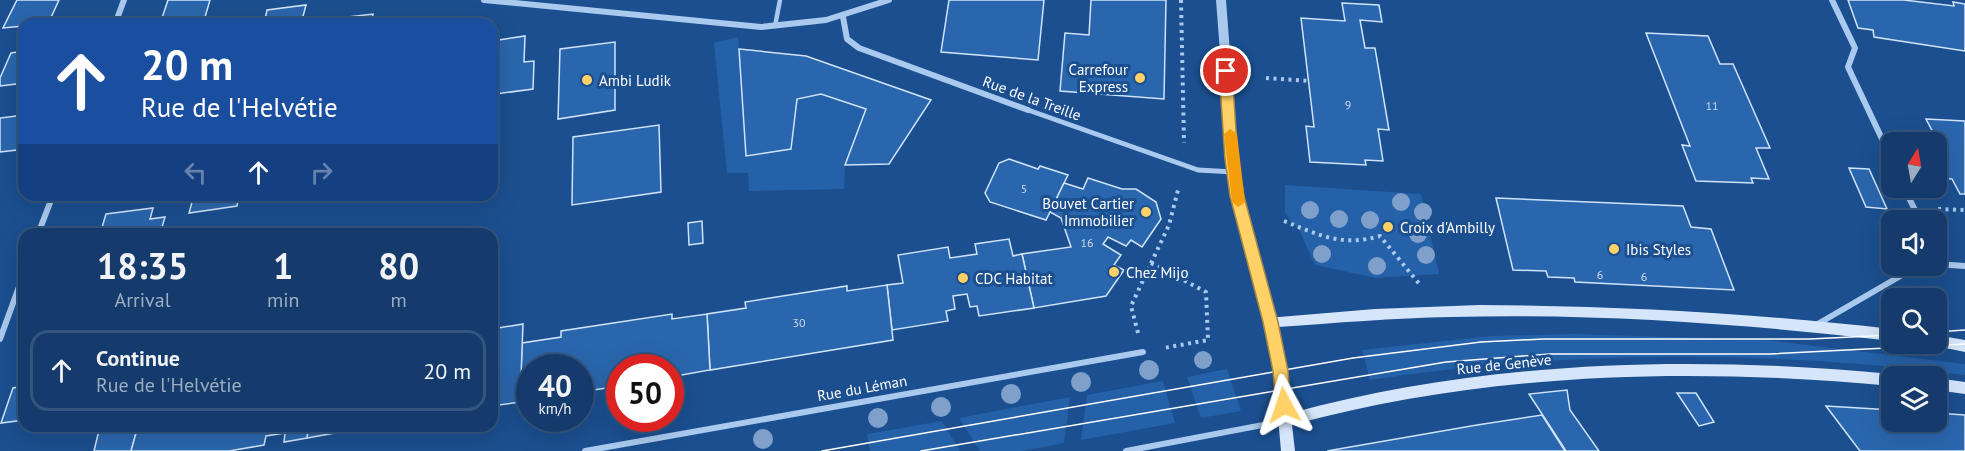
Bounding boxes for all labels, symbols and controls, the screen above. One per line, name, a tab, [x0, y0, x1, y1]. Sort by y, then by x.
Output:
text: 20 m	[141, 37, 233, 92]
icon: ahead	[42, 42, 120, 120]
pin	[1200, 45, 1251, 96]
icon: arrive	[1209, 54, 1242, 87]
place label: Carrefour Express	[1069, 60, 1128, 96]
place label: Ambi Ludik	[599, 71, 672, 90]
street label: Rue de la Treille	[980, 71, 1084, 125]
marker: Carrefour Express	[1133, 71, 1147, 85]
marker: Ambi Ludik	[580, 73, 594, 87]
text: Rue de l'Helvétie	[141, 90, 338, 124]
house number: 9	[1345, 97, 1351, 112]
house number: 11	[1705, 98, 1719, 113]
north arrow	[1881, 132, 1947, 198]
map controls	[1881, 132, 1947, 432]
icon: left	[179, 156, 212, 189]
icon: ahead	[242, 156, 275, 189]
icon: right	[305, 156, 338, 189]
house number: 5	[1021, 181, 1027, 196]
place label: Bouvet Cartier Immobilier	[1042, 194, 1134, 230]
marker: Bouvet Cartier Immobilier	[1139, 205, 1153, 219]
button: sound	[1881, 210, 1947, 276]
place label: Croix d'Ambilly	[1400, 218, 1495, 237]
marker: Croix d'Ambilly	[1381, 220, 1395, 234]
house number: 16	[1080, 235, 1094, 250]
place label: Ibis Styles	[1626, 240, 1691, 259]
text: 18:35	[97, 242, 188, 289]
text: 1	[273, 242, 293, 289]
text: 80	[378, 242, 419, 289]
marker: Ibis Styles	[1607, 242, 1621, 256]
place label: Chez Mijo	[1126, 263, 1188, 282]
marker: Chez Mijo	[1107, 265, 1121, 279]
house number: 6	[1597, 267, 1603, 282]
place label: CDC Habitat	[975, 269, 1053, 288]
house number: 6	[1641, 269, 1647, 284]
marker: CDC Habitat	[956, 271, 970, 285]
text: Arrival	[114, 287, 171, 313]
text: min	[267, 287, 300, 313]
text: m	[391, 287, 407, 313]
button: search	[1881, 288, 1947, 354]
house number: 30	[792, 315, 806, 330]
text: Continue	[96, 344, 180, 372]
street label: Rue de Genève	[1456, 350, 1552, 378]
icon: ahead	[45, 354, 78, 387]
speed limit sign: 50	[606, 354, 684, 432]
text: 20 m	[423, 357, 471, 385]
text: 40	[538, 366, 572, 405]
button: layers	[1881, 366, 1947, 432]
street label: Rue du Léman	[816, 371, 908, 405]
text: Rue de l'Helvétie	[96, 372, 242, 398]
position arrow	[1252, 373, 1316, 437]
text: km/h	[539, 399, 571, 418]

